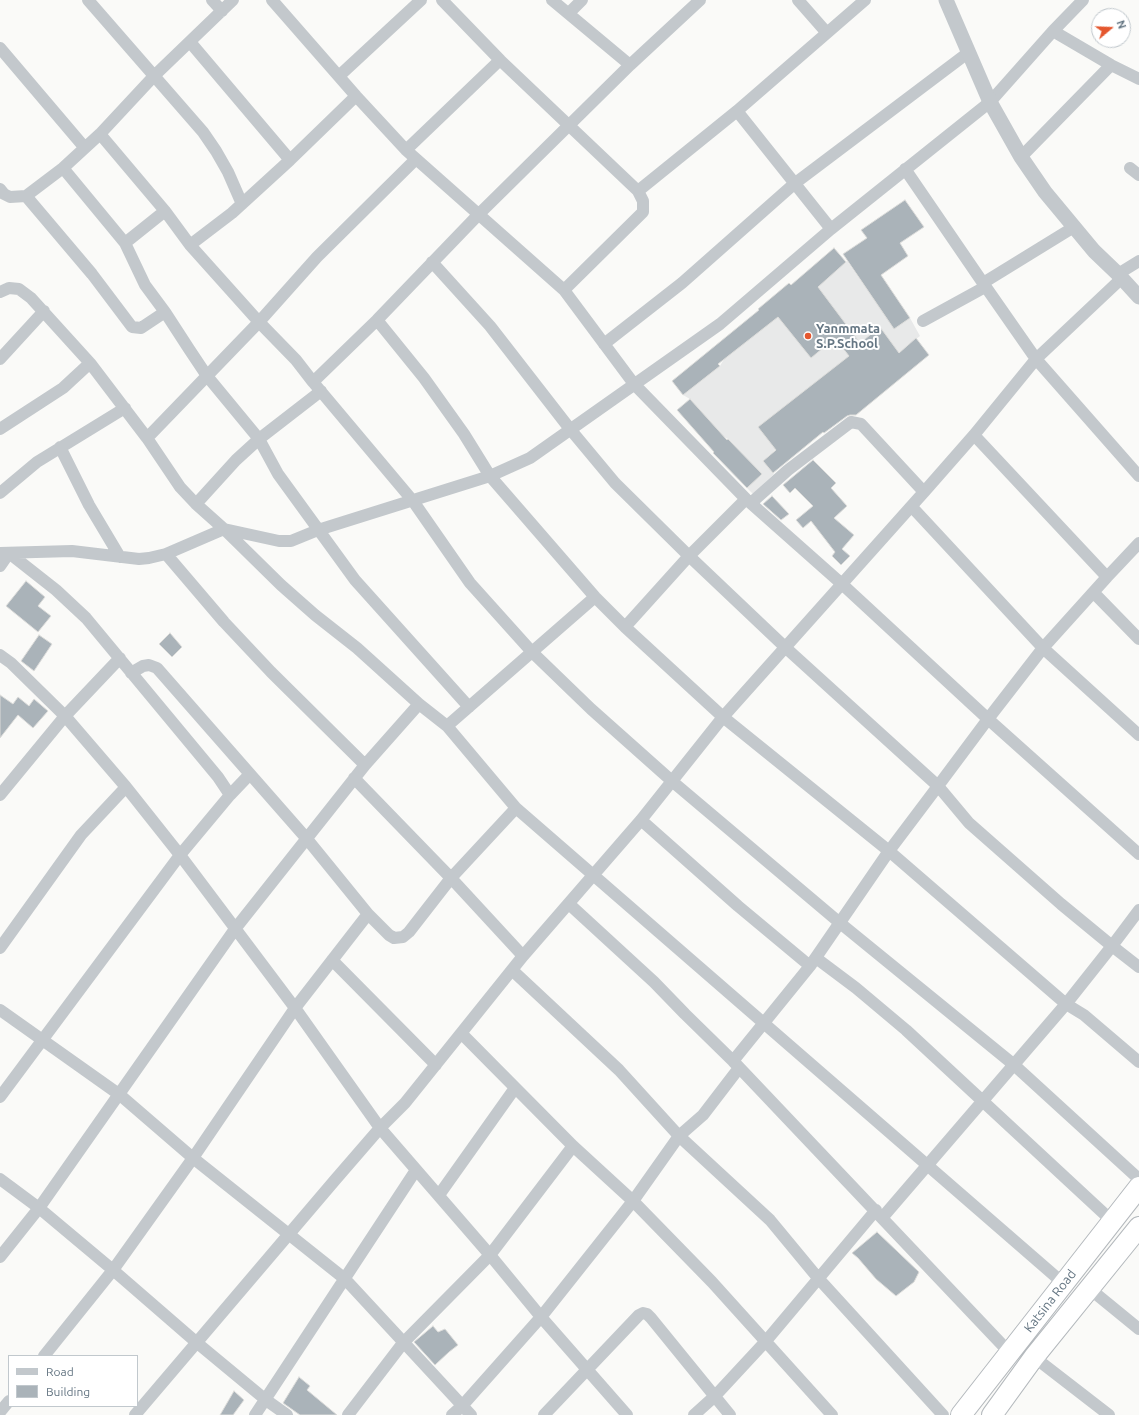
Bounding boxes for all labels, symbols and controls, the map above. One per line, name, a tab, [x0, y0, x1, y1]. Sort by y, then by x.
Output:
north arrow	[1091, 8, 1131, 48]
text: N	[1114, 19, 1128, 30]
place label: Yanmmata S.P.School	[816, 321, 880, 352]
marker: Yanmmata S.P.School	[803, 331, 813, 341]
street label: Katsina Road	[1021, 1266, 1079, 1336]
legend	[8, 1355, 138, 1407]
text: Road	[46, 1365, 74, 1378]
text: Building	[46, 1385, 90, 1398]

